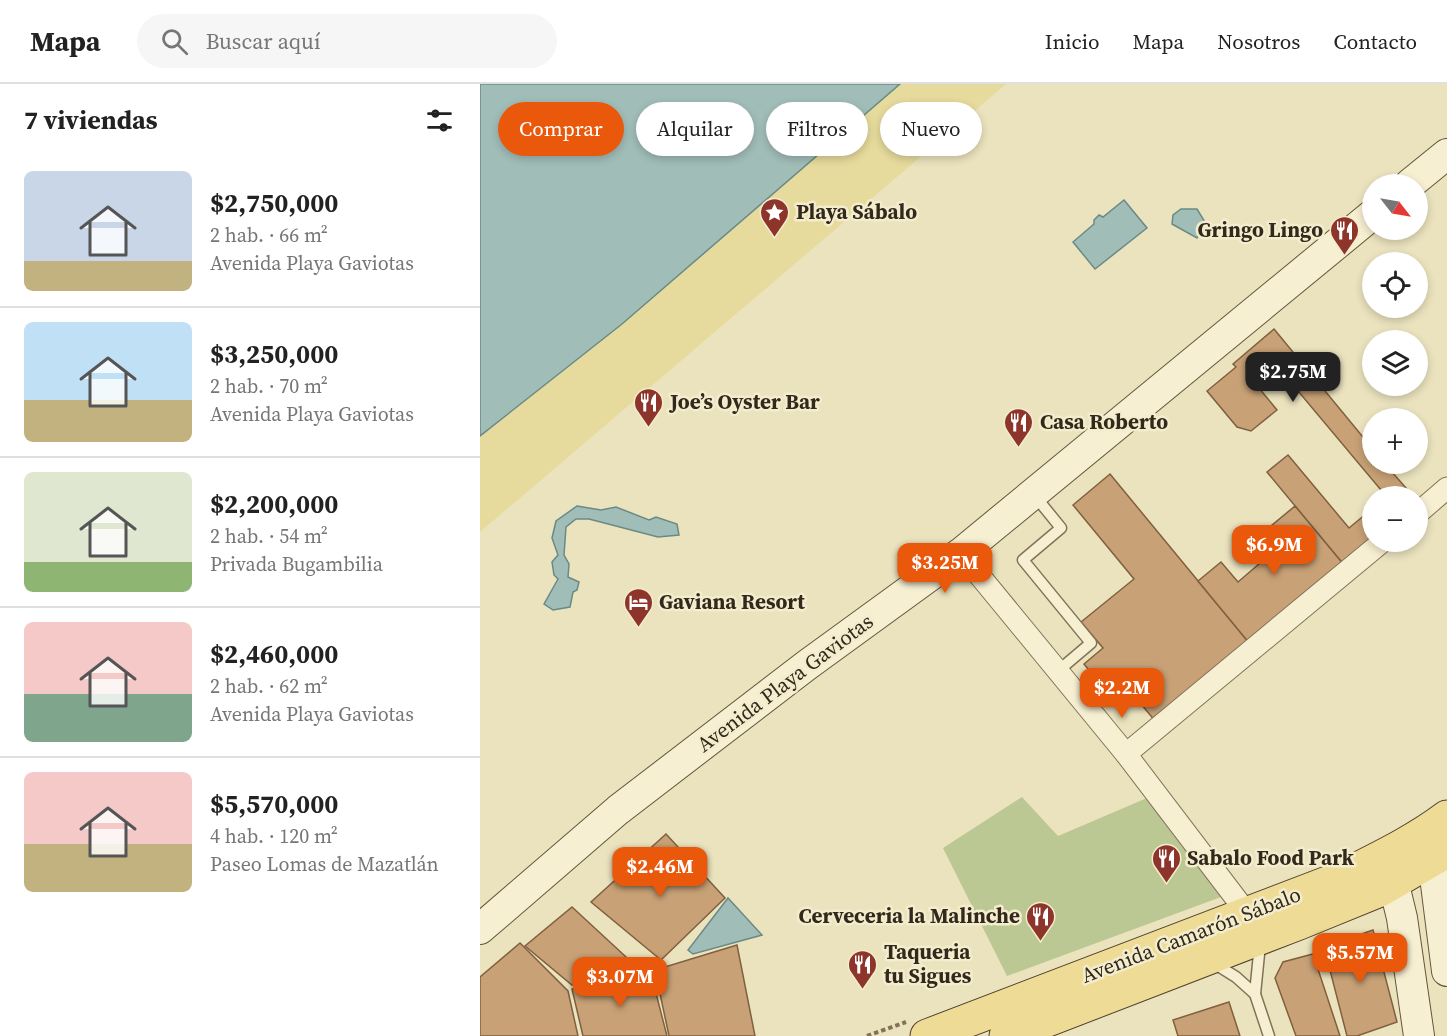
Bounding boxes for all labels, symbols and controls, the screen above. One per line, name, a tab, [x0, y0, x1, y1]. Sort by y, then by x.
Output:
search box	[137, 14, 557, 68]
text: Mapa	[30, 22, 101, 60]
icon: search	[158, 25, 191, 58]
text: Buscar aquí	[206, 26, 321, 56]
text: Inicio	[1045, 27, 1099, 56]
text: Mapa	[1132, 27, 1184, 56]
text: Nosotros	[1217, 27, 1300, 56]
text: Contacto	[1333, 27, 1417, 56]
text: 7 viviendas	[24, 102, 158, 138]
chip: Comprar	[498, 102, 624, 156]
chip: Alquilar	[636, 102, 754, 156]
chip: Filtros	[766, 102, 868, 156]
chip: Nuevo	[880, 102, 982, 156]
icon: filters	[423, 104, 456, 137]
north arrow	[1362, 174, 1428, 240]
map controls	[1362, 174, 1428, 552]
text: $2,750,000	[210, 185, 338, 221]
icon: home	[72, 195, 144, 267]
place icon: Playa Sábalo	[759, 196, 791, 238]
place label: Playa Sábalo	[796, 197, 917, 226]
restaurant icon: Gringo Lingo	[1328, 214, 1360, 256]
place label: Gringo Lingo	[1197, 215, 1323, 244]
text: 2 hab. · 66 m²	[210, 221, 328, 249]
text: Avenida Playa Gaviotas	[210, 249, 414, 277]
button: locate	[1362, 252, 1428, 318]
button: layers	[1362, 330, 1428, 396]
text: $3,250,000	[210, 336, 338, 372]
icon: home	[72, 346, 144, 418]
pin: $2.75M	[1244, 352, 1342, 403]
text: $2.75M	[1259, 357, 1327, 385]
text: 2 hab. · 70 m²	[210, 372, 328, 400]
restaurant icon: Joe’s Oyster Bar	[633, 386, 665, 428]
place label: Joe’s Oyster Bar	[668, 387, 820, 416]
text: Avenida Playa Gaviotas	[210, 400, 414, 428]
restaurant icon: Casa Roberto	[1003, 406, 1035, 448]
place label: Casa Roberto	[1040, 407, 1168, 436]
button: +	[1362, 408, 1428, 474]
text: $2,200,000	[210, 486, 338, 522]
button: −	[1362, 486, 1428, 552]
icon: home	[72, 496, 144, 568]
text: 2 hab. · 54 m²	[210, 522, 328, 550]
pin: $6.9M	[1232, 525, 1316, 576]
text: $6.9M	[1246, 530, 1302, 558]
pin: $3.25M	[896, 543, 994, 594]
text: $3.25M	[911, 548, 979, 576]
text: Privada Bugambilia	[210, 550, 383, 578]
hotel icon: Gaviana Resort	[622, 586, 654, 628]
place label: Gaviana Resort	[659, 587, 805, 616]
street label: Avenida Playa Gaviotas	[690, 607, 879, 759]
text: $2,460,000	[210, 636, 338, 672]
icon: home	[72, 646, 144, 718]
pin: $2.2M	[1080, 668, 1164, 719]
text: 2 hab. · 62 m²	[210, 672, 328, 700]
text: $2.2M	[1094, 673, 1150, 701]
text: Avenida Playa Gaviotas	[210, 700, 414, 728]
text: $5,570,000	[210, 786, 338, 822]
icon: home	[72, 796, 144, 868]
text: 4 hab. · 120 m²	[210, 822, 338, 850]
restaurant icon: Sabalo Food Park	[1150, 842, 1182, 884]
place label: Sabalo Food Park	[1187, 843, 1354, 872]
pin: $2.46M	[611, 847, 709, 898]
text: Paseo Lomas de Mazatlán	[210, 850, 439, 878]
text: $2.46M	[626, 852, 694, 880]
street label: Avenida Camarón Sábalo	[1077, 879, 1305, 990]
restaurant icon: Cerveceria la Malinche	[1025, 900, 1057, 942]
place label: Cerveceria la Malinche	[799, 901, 1020, 930]
pin: $5.57M	[1311, 933, 1409, 984]
place label: Taqueria tu Sigues	[884, 937, 972, 990]
text: $5.57M	[1326, 938, 1394, 966]
restaurant icon: Taqueria tu Sigues	[847, 948, 879, 990]
pin: $3.07M	[571, 957, 669, 1008]
text: $3.07M	[586, 962, 654, 990]

